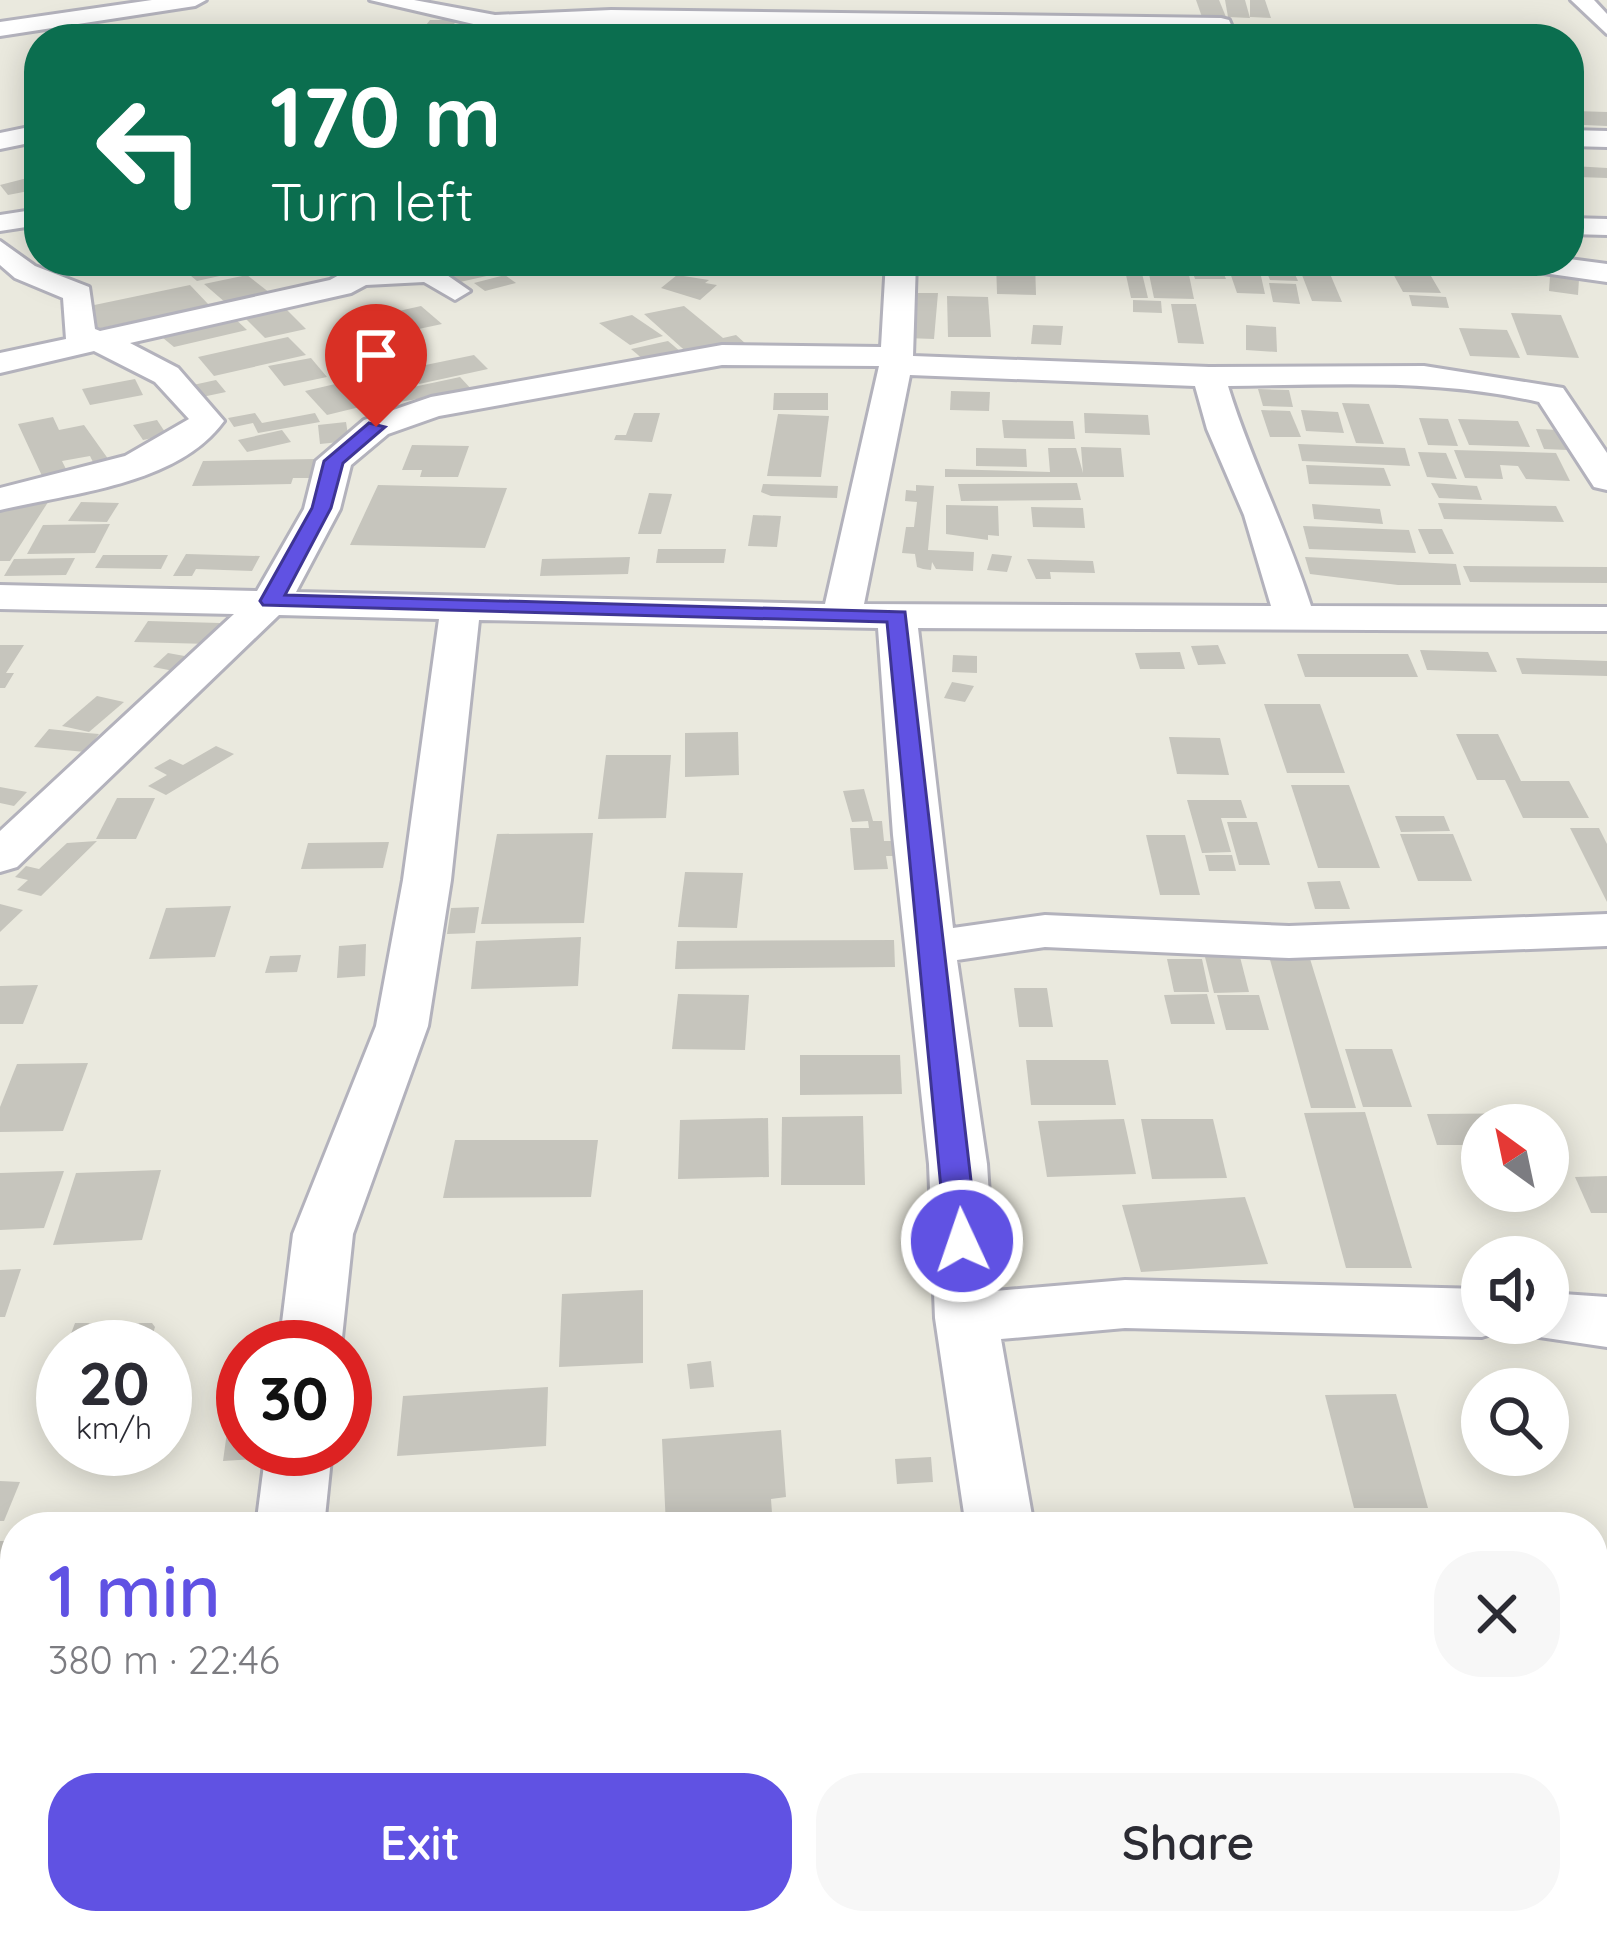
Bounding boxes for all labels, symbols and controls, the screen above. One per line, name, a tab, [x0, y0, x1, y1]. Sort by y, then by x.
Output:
text: 170 m	[270, 63, 501, 168]
icon: left	[72, 72, 228, 228]
text: Turn left	[270, 167, 474, 235]
pin	[325, 304, 427, 427]
icon: arrive	[343, 322, 409, 388]
north arrow	[1461, 1104, 1569, 1212]
map controls	[1461, 1104, 1569, 1476]
position arrow	[899, 1178, 1025, 1304]
button: sound	[1461, 1236, 1569, 1344]
speed limit sign: 30	[216, 1320, 372, 1476]
text: 20	[79, 1345, 149, 1420]
button: search	[1461, 1368, 1569, 1476]
text: km/h	[76, 1409, 152, 1447]
text: 1 min	[48, 1545, 221, 1635]
button: close	[1434, 1551, 1560, 1677]
text: 380 m · 22:46	[48, 1635, 280, 1684]
button: Exit	[48, 1773, 792, 1911]
button: Share	[816, 1773, 1560, 1911]

